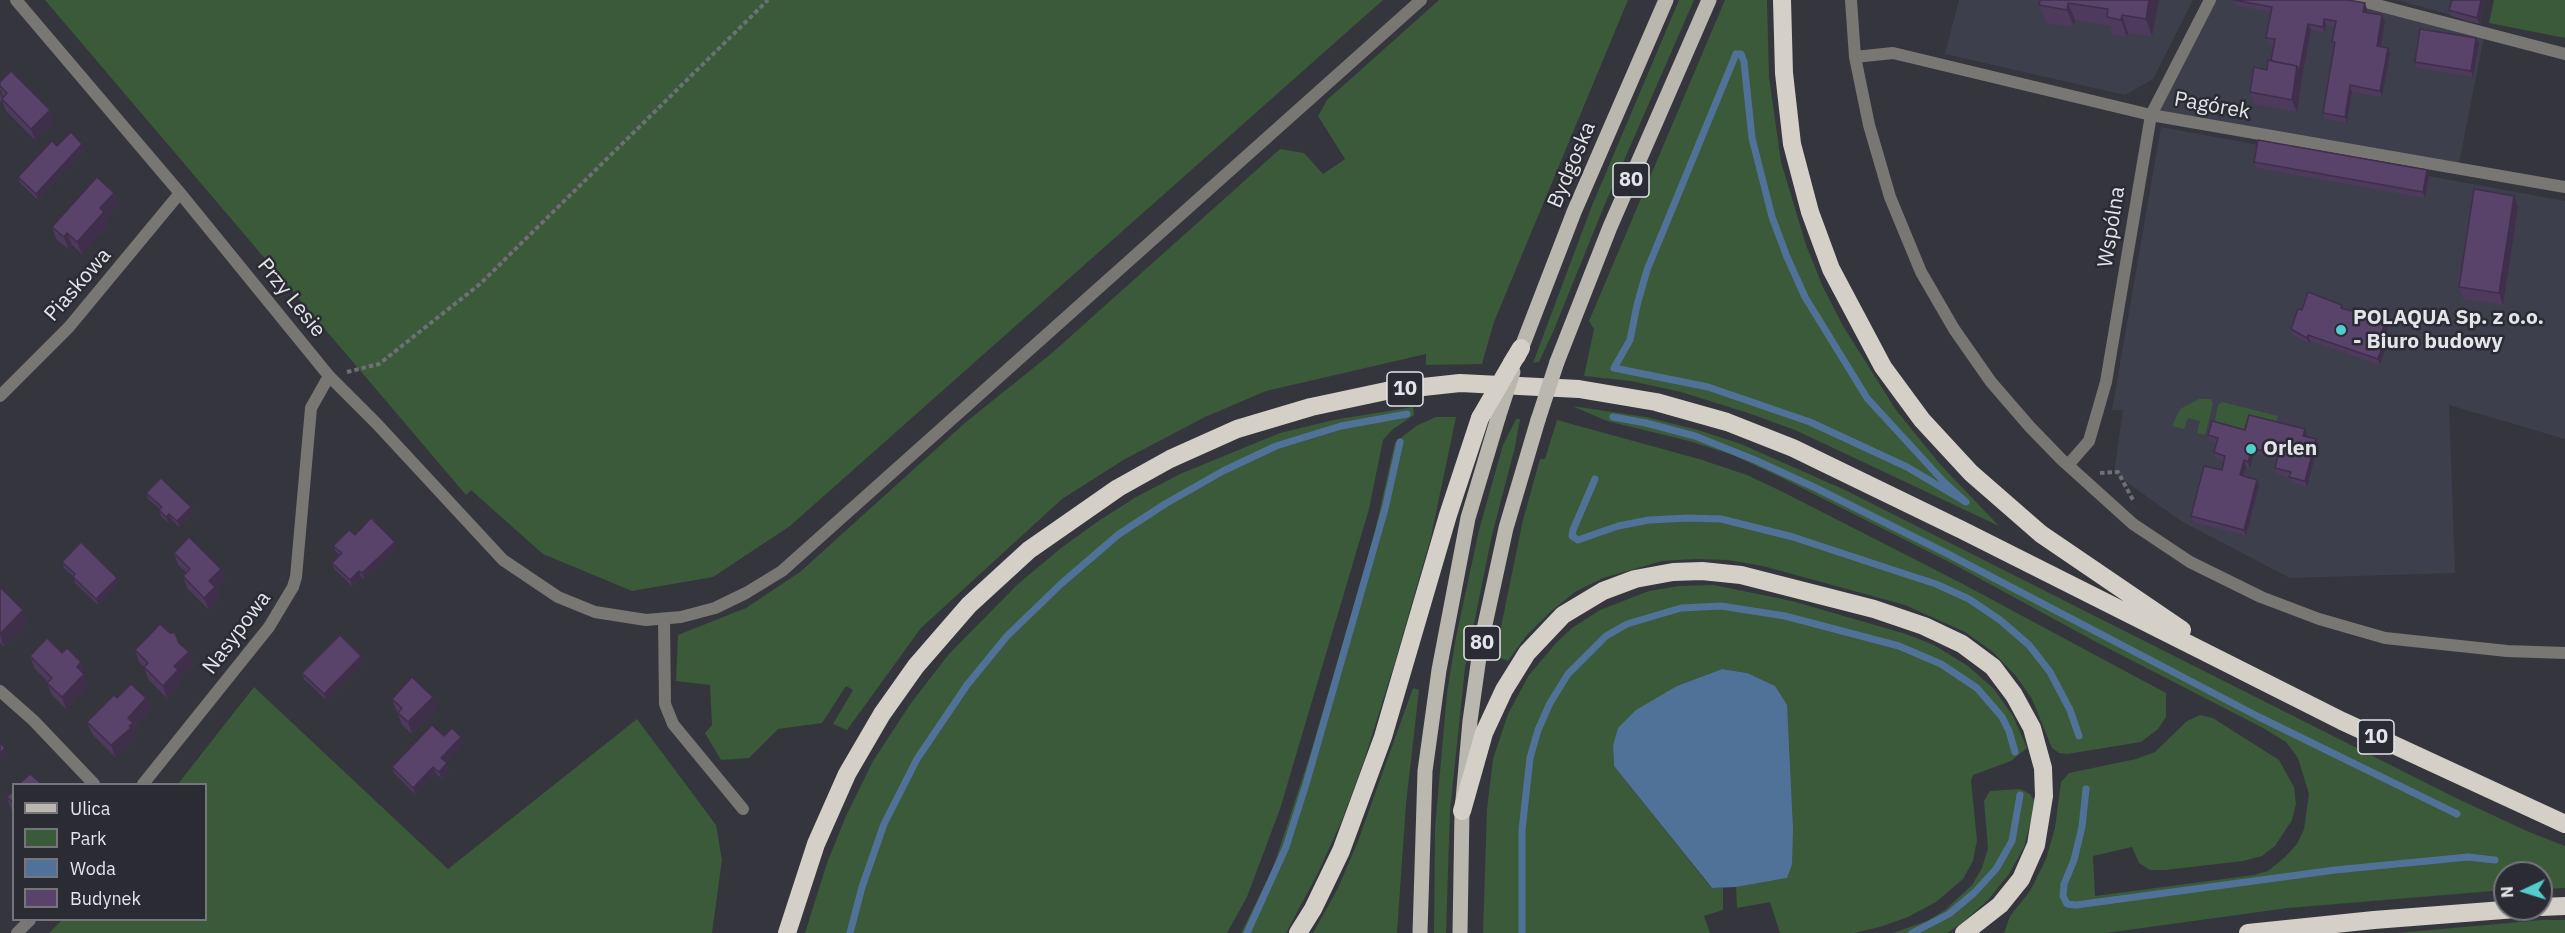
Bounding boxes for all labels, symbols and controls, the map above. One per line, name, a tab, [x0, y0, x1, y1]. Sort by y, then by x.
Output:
street label: Pagórek	[2172, 87, 2252, 125]
street label: Bydgoska	[1543, 118, 1601, 212]
road number: 80	[1613, 163, 1649, 197]
street label: Wspólna	[2093, 185, 2131, 269]
street label: Piaskowa	[39, 243, 117, 327]
street label: Przy Lesie	[252, 253, 330, 343]
place label: POLAQUA Sp. z o.o. - Biuro budowy	[2353, 305, 2544, 355]
marker: POLAQUA Sp. z o.o. - Biuro budowy	[2334, 323, 2348, 337]
road number: 10	[1387, 372, 1423, 406]
place label: Orlen	[2263, 436, 2317, 462]
marker: Orlen	[2244, 442, 2258, 456]
street label: Nasypowa	[198, 587, 276, 679]
road number: 80	[1464, 626, 1500, 660]
road number: 10	[2358, 720, 2394, 754]
legend	[12, 783, 207, 921]
text: Ulica	[70, 797, 110, 820]
text: Park	[70, 827, 106, 850]
text: Woda	[70, 857, 116, 880]
north arrow	[2493, 861, 2553, 921]
text: N	[2497, 886, 2517, 899]
text: Budynek	[70, 887, 141, 910]

